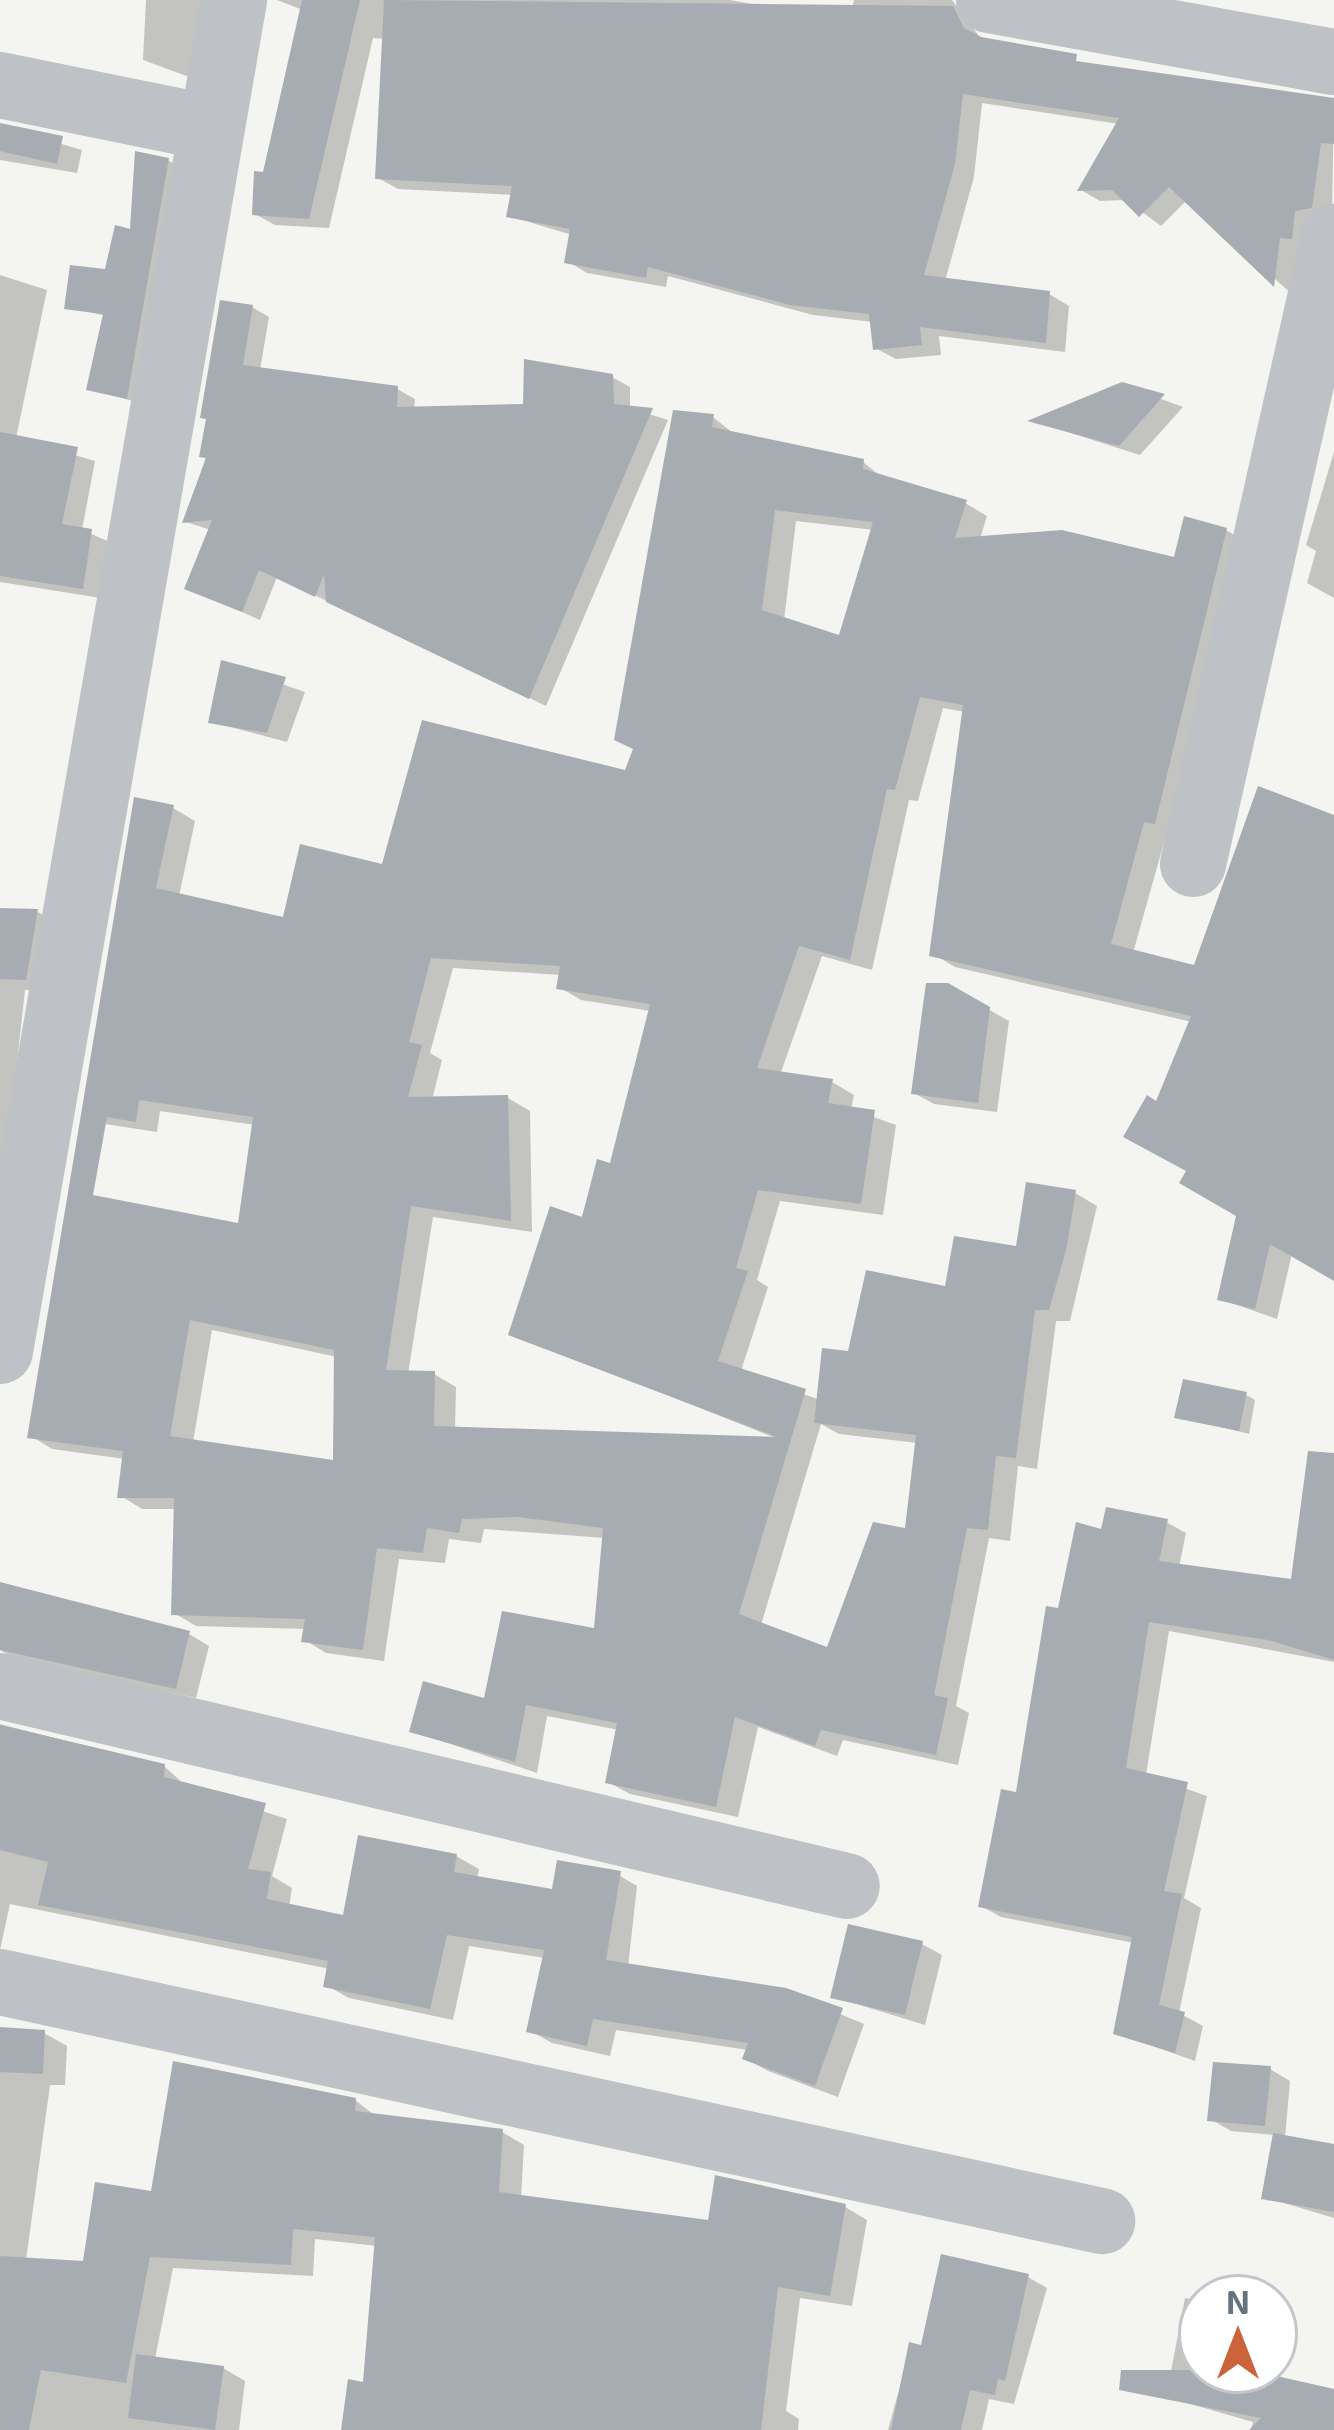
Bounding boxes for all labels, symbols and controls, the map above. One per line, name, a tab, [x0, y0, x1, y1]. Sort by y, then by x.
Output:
north arrow	[1178, 2274, 1298, 2394]
text: N	[1226, 2281, 1250, 2321]

